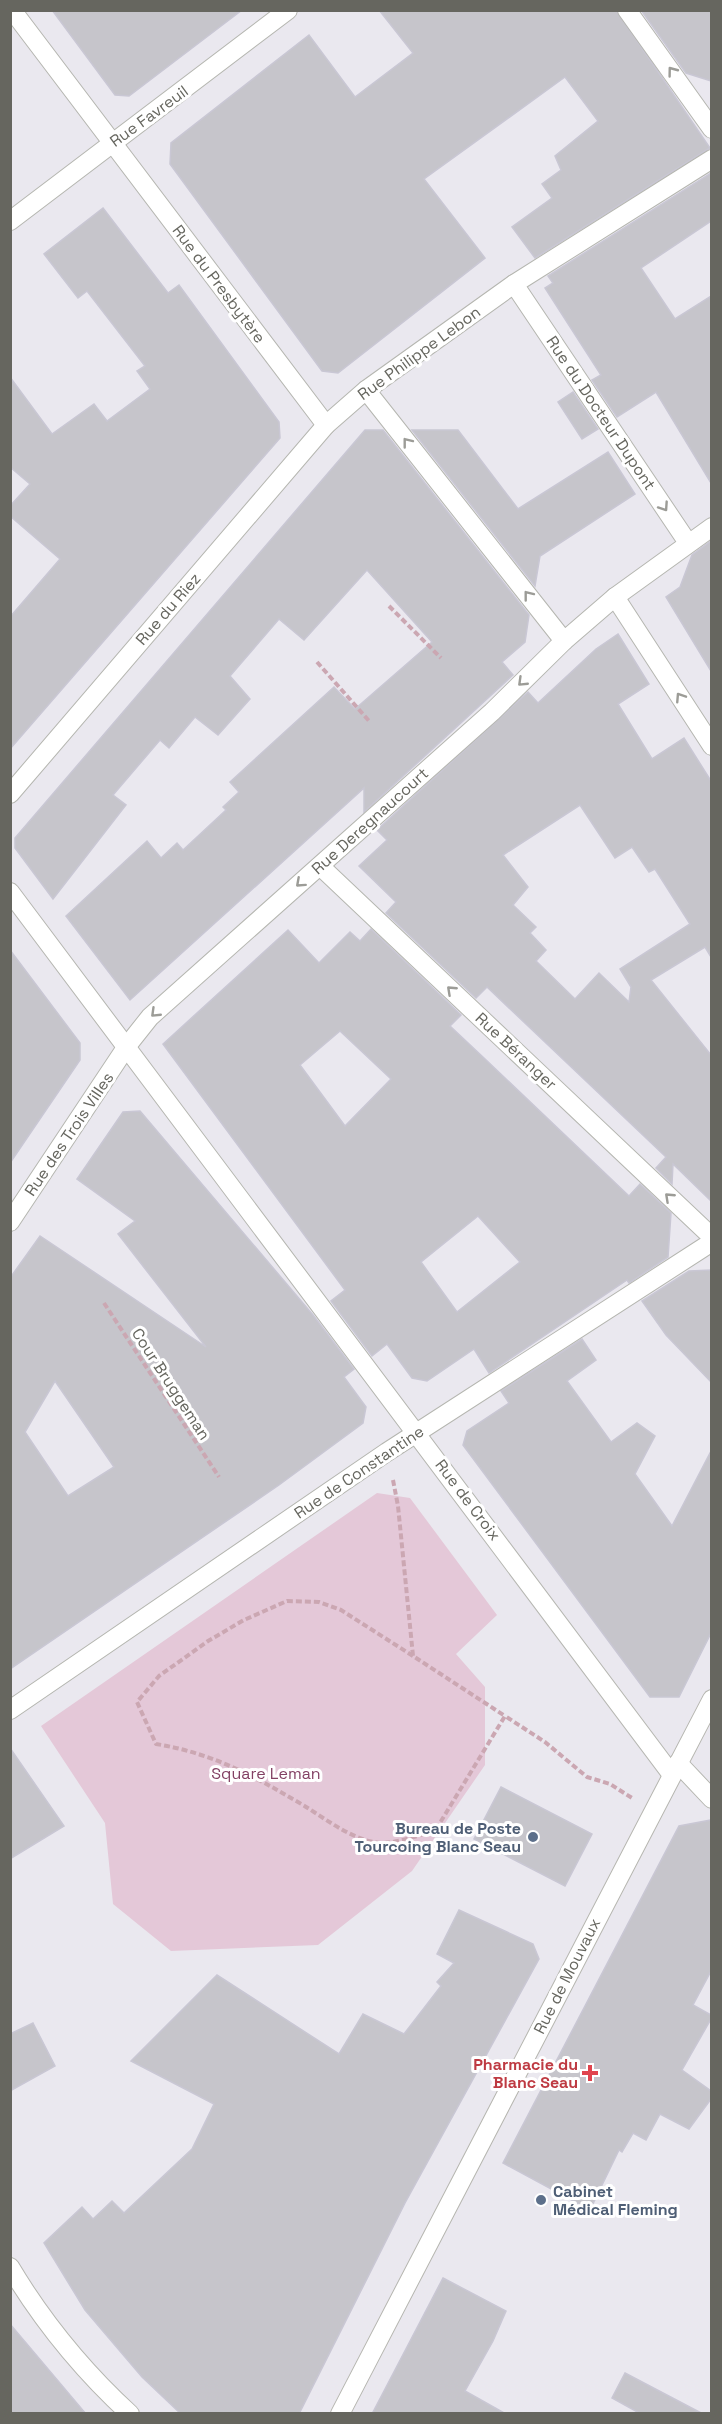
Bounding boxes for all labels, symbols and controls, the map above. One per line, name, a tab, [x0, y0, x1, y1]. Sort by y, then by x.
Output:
one-way arrow	[668, 67, 679, 78]
street label: Rue Favreuil	[106, 80, 192, 152]
street label: Rue du Presbytère	[168, 221, 270, 347]
street label: Rue Philippe Lebon	[353, 301, 485, 405]
street label: Rue du Docteur Dupont	[542, 332, 660, 494]
one-way arrow	[404, 438, 415, 449]
one-way arrow	[657, 500, 668, 511]
street label: Rue du Riez	[131, 568, 205, 650]
one-way arrow	[525, 591, 536, 602]
one-way arrow	[519, 674, 530, 685]
one-way arrow	[675, 693, 687, 703]
street label: Rue Deregnaucourt	[307, 763, 433, 879]
one-way arrow	[296, 876, 307, 887]
one-way arrow	[448, 986, 458, 997]
one-way arrow	[151, 1006, 162, 1017]
street label: Rue Béranger	[471, 1008, 561, 1094]
street label: Rue des Trois Villes	[20, 1068, 118, 1200]
one-way arrow	[665, 1193, 676, 1204]
street label: Cour Bruggeman	[127, 1324, 215, 1444]
street label: Rue de Constantine	[290, 1421, 428, 1523]
street label: Rue de Croix	[431, 1455, 505, 1545]
park label: Square Leman	[211, 1763, 321, 1784]
place label: Bureau de Poste Tourcoing Blanc Seau	[355, 1818, 521, 1857]
marker: Bureau de Poste Tourcoing Blanc Seau	[526, 1830, 540, 1844]
street label: Rue de Mouvaux	[529, 1914, 605, 2038]
place label: Pharmacie du Blanc Seau	[473, 2054, 578, 2093]
marker: Pharmacie du Blanc Seau	[583, 2066, 597, 2080]
place label: Cabinet Médical Fleming	[553, 2181, 678, 2220]
marker: Cabinet Médical Fleming	[534, 2193, 548, 2207]

